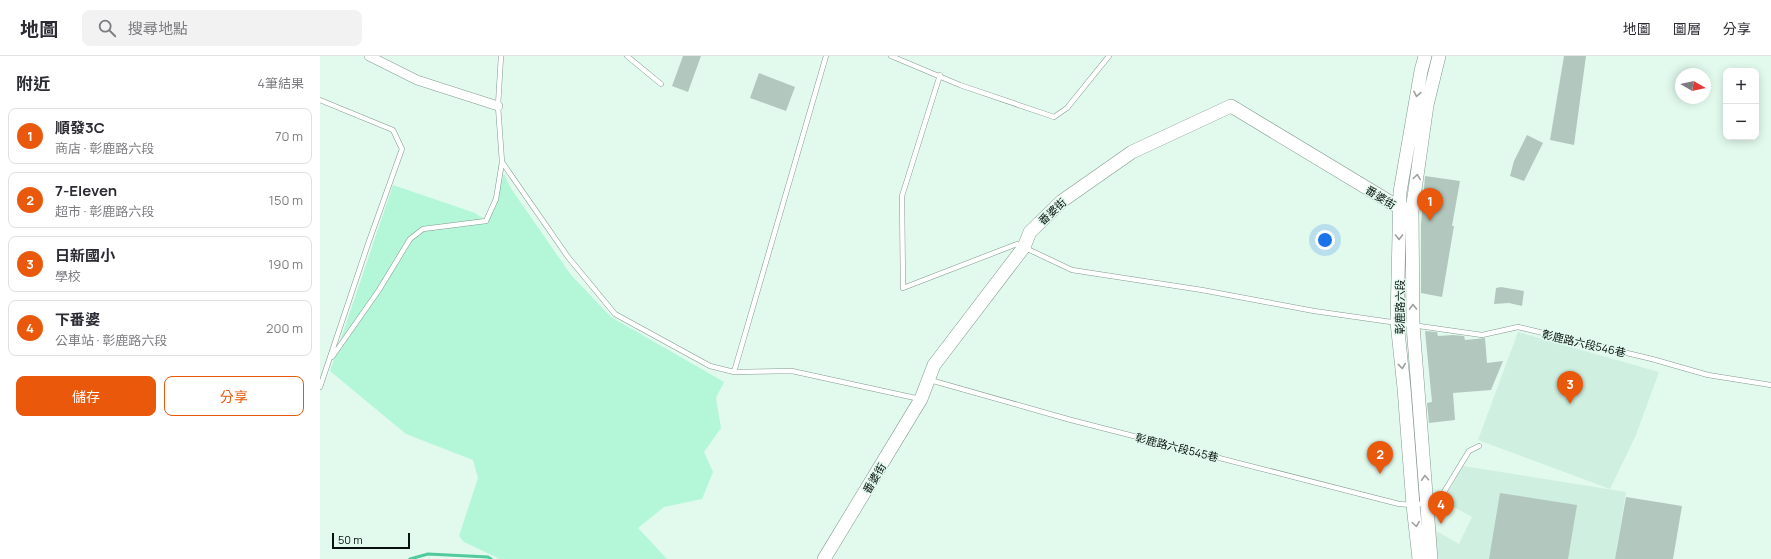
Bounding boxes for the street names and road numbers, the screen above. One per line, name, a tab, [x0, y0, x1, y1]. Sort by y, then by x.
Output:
street label: 番婆街	[1363, 182, 1399, 212]
street label: 番婆街	[1035, 194, 1069, 228]
street label: 彰鹿路六段	[1392, 280, 1407, 335]
street label: 彰鹿路六段546巷	[1541, 326, 1627, 360]
street label: 彰鹿路六段545巷	[1134, 429, 1220, 465]
street label: 番婆街	[859, 460, 889, 496]

